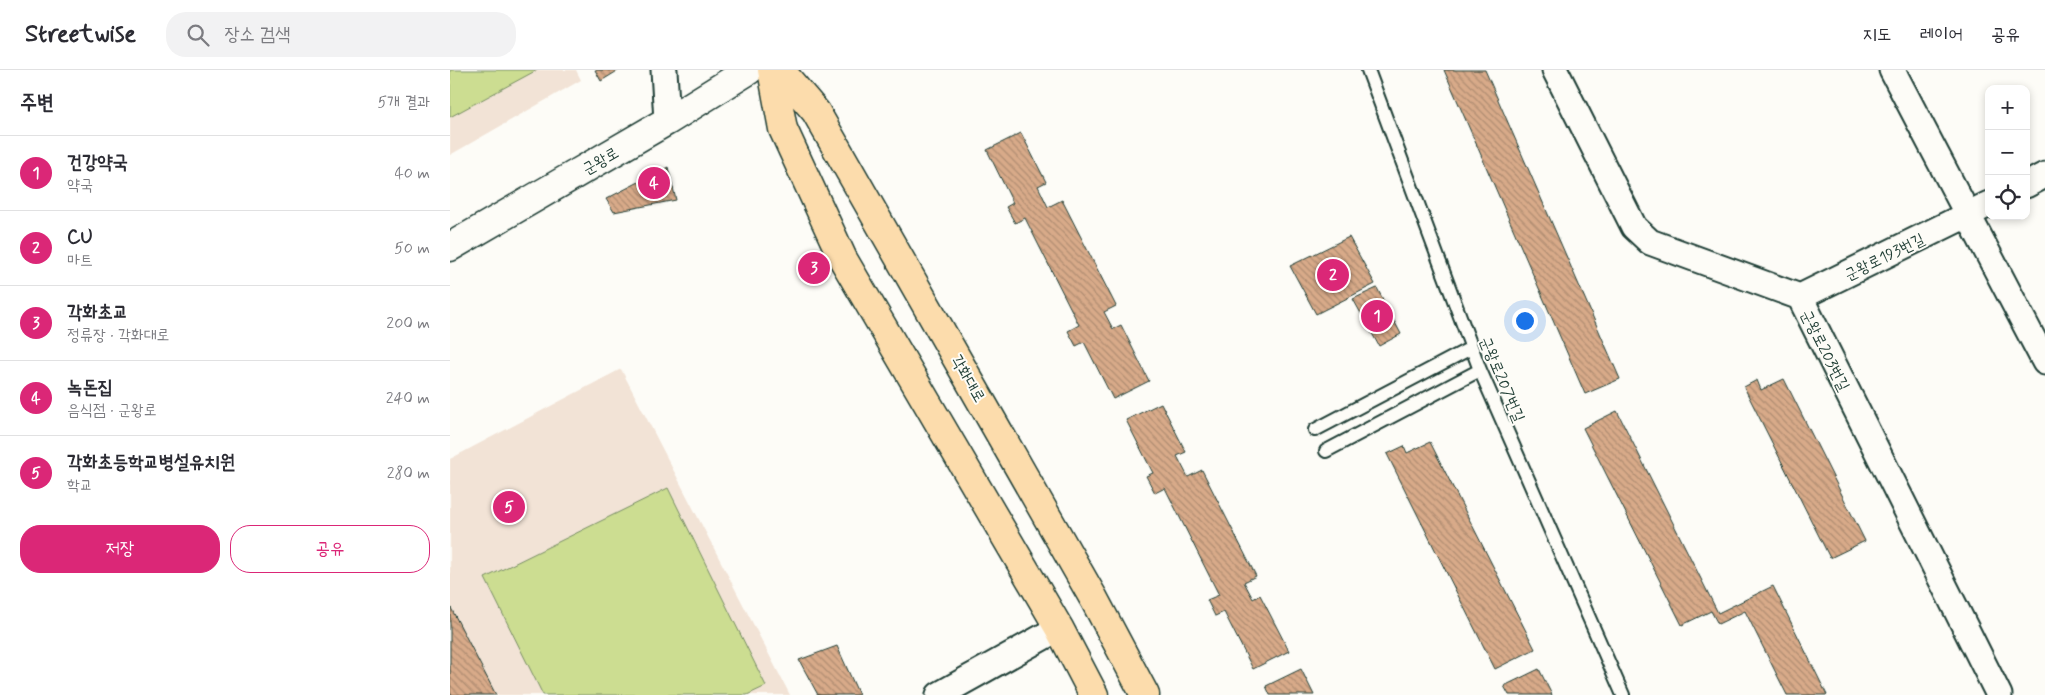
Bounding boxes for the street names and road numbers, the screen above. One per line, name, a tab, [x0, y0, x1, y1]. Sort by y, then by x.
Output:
street label: 군왕로	[579, 143, 623, 180]
street label: 군왕로193번길	[1841, 229, 1928, 286]
street label: 군왕로203번길	[1795, 307, 1854, 395]
street label: 군왕로207번길	[1474, 334, 1529, 426]
street label: 각화대로	[946, 351, 990, 406]

